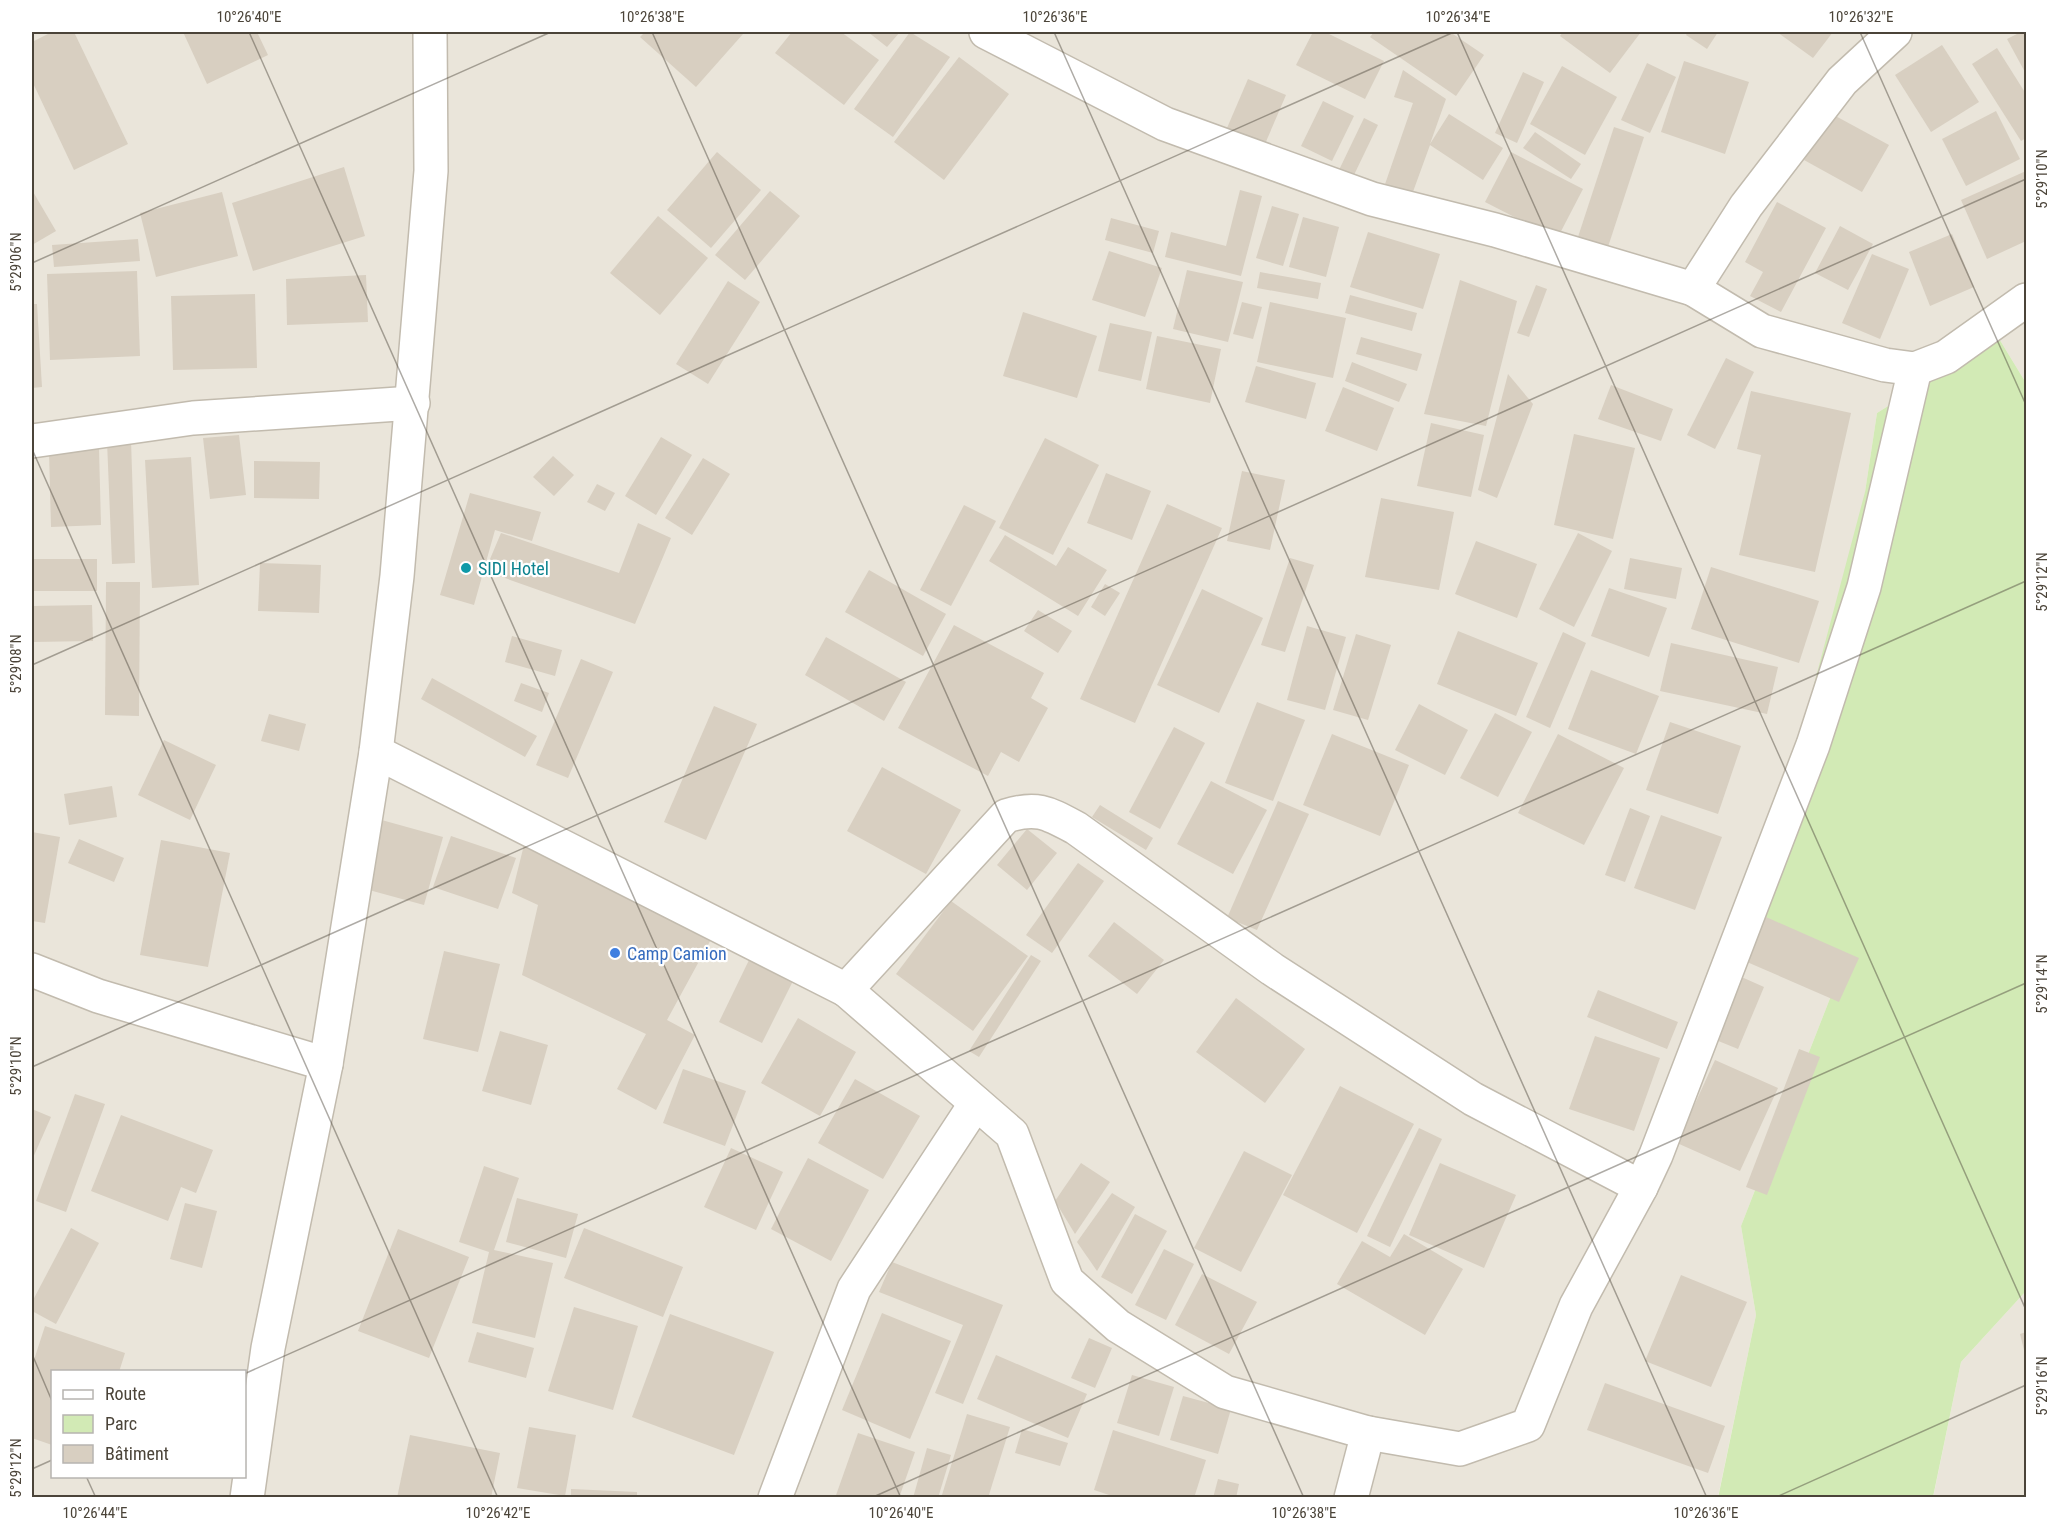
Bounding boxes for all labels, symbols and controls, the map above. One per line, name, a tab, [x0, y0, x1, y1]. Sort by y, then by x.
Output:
text: 10°26'40"E	[217, 8, 281, 26]
text: 10°26'38"E	[620, 8, 684, 26]
text: 10°26'36"E	[1023, 8, 1087, 26]
text: 10°26'34"E	[1426, 8, 1490, 26]
text: 10°26'32"E	[1829, 8, 1893, 26]
text: 5°29'10"N	[2033, 149, 2051, 209]
text: 5°29'06"N	[7, 232, 25, 292]
text: 5°29'12"N	[2033, 552, 2051, 612]
place label: SIDI Hotel	[478, 558, 549, 579]
marker: SIDI Hotel	[459, 561, 473, 575]
text: 5°29'08"N	[7, 634, 25, 694]
place label: Camp Camion	[627, 943, 727, 964]
marker: Camp Camion	[608, 946, 622, 960]
text: 5°29'14"N	[2033, 954, 2051, 1014]
text: 5°29'10"N	[7, 1036, 25, 1096]
text: 5°29'16"N	[2033, 1356, 2051, 1416]
legend	[51, 1370, 246, 1478]
text: Route	[105, 1383, 146, 1404]
text: Parc	[105, 1413, 137, 1434]
text: 5°29'12"N	[7, 1438, 25, 1498]
text: Bâtiment	[105, 1443, 169, 1464]
text: 10°26'44"E	[63, 1504, 127, 1522]
text: 10°26'42"E	[466, 1504, 530, 1522]
text: 10°26'40"E	[869, 1504, 933, 1522]
text: 10°26'38"E	[1272, 1504, 1336, 1522]
text: 10°26'36"E	[1674, 1504, 1738, 1522]

